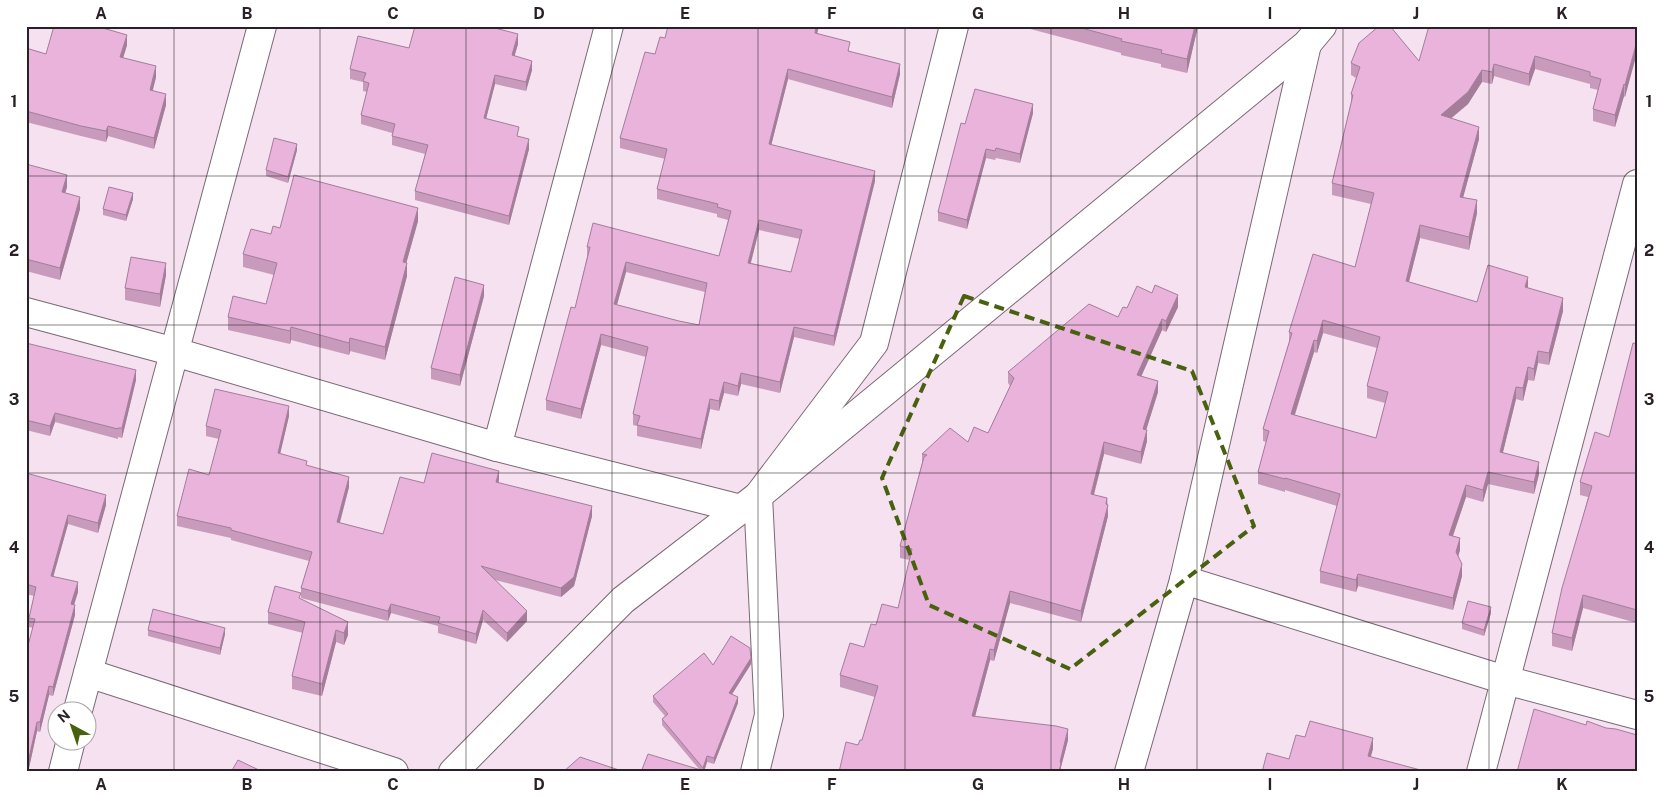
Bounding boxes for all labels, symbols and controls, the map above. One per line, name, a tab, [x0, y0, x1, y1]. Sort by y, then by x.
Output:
text: A	[95, 4, 107, 23]
text: B	[242, 4, 253, 23]
text: C	[387, 4, 399, 23]
text: D	[533, 4, 545, 23]
text: E	[680, 4, 690, 23]
text: F	[827, 4, 837, 23]
text: G	[972, 4, 984, 23]
text: H	[1118, 4, 1130, 23]
text: I	[1268, 4, 1272, 23]
text: J	[1413, 4, 1419, 23]
text: K	[1556, 4, 1568, 23]
text: 1	[11, 92, 17, 111]
text: 1	[1646, 92, 1652, 111]
text: 2	[9, 241, 19, 260]
text: 2	[1644, 241, 1654, 260]
text: 3	[9, 390, 19, 409]
text: 3	[1644, 390, 1654, 409]
text: 4	[9, 538, 20, 557]
text: 4	[1644, 538, 1655, 557]
text: 5	[9, 687, 20, 706]
text: 5	[1644, 687, 1655, 706]
north arrow	[48, 700, 98, 750]
text: N	[54, 706, 73, 726]
text: A	[95, 775, 107, 794]
text: B	[242, 775, 253, 794]
text: C	[387, 775, 399, 794]
text: D	[533, 775, 545, 794]
text: E	[680, 775, 690, 794]
text: F	[827, 775, 837, 794]
text: G	[972, 775, 984, 794]
text: H	[1118, 775, 1130, 794]
text: I	[1268, 775, 1272, 794]
text: J	[1413, 775, 1419, 794]
text: K	[1556, 775, 1568, 794]

